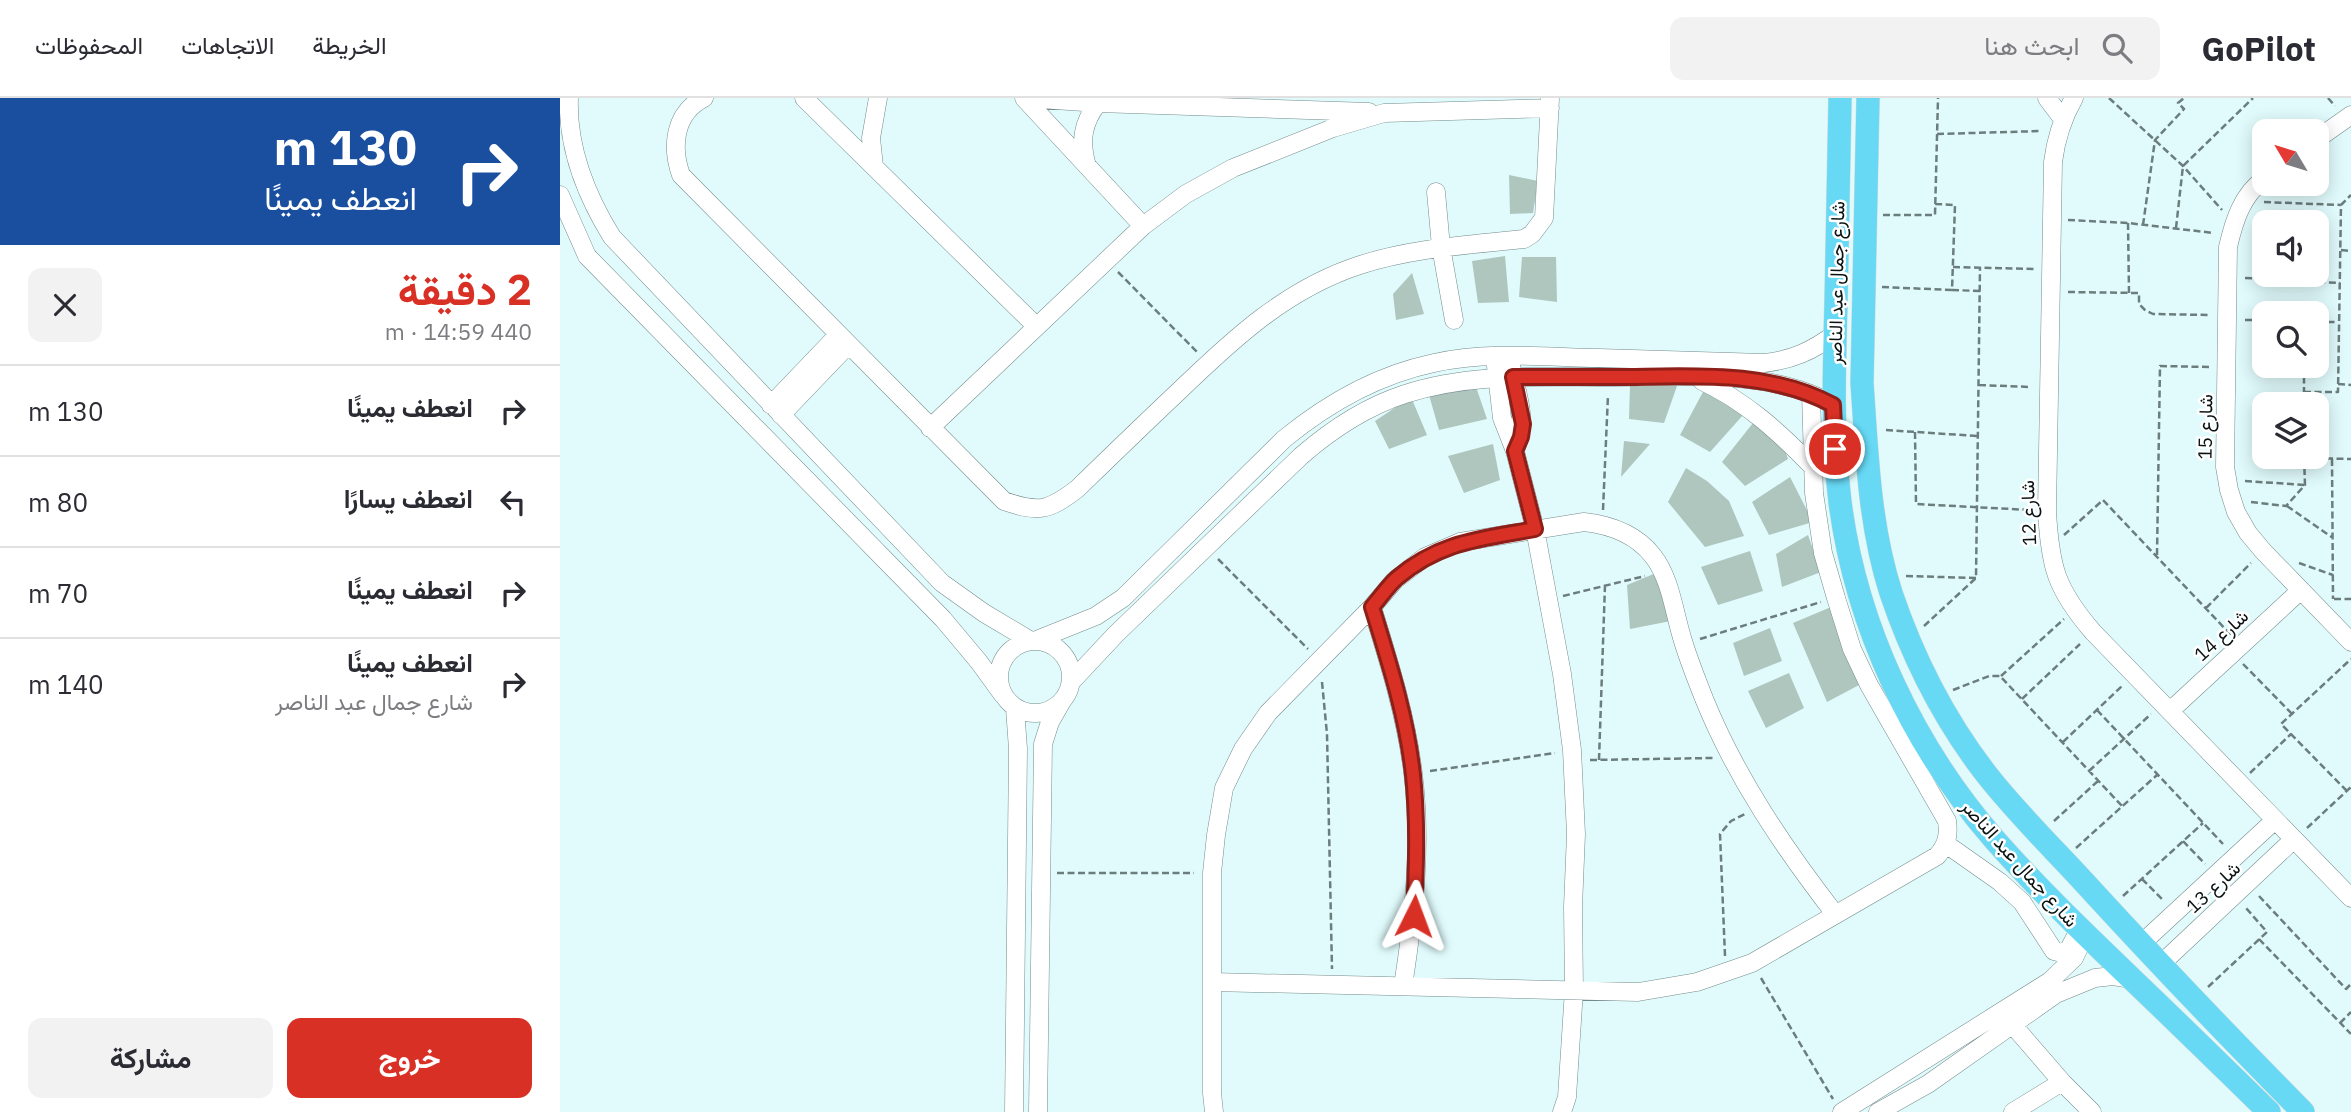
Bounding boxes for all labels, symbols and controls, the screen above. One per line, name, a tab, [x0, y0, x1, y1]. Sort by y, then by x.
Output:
search box	[1670, 17, 2160, 80]
text: GoPilot	[2202, 27, 2316, 70]
text: ابحث هنا	[1984, 28, 2080, 62]
text: المحفوظات	[35, 29, 143, 61]
text: الاتجاهات	[181, 29, 274, 61]
text: الخريطة	[312, 29, 387, 61]
icon: search	[2098, 29, 2136, 67]
text: 130 m	[273, 115, 417, 178]
north arrow	[2252, 119, 2329, 196]
map controls	[2252, 119, 2329, 469]
icon: right	[441, 126, 532, 217]
text: انعطف يمينًا	[264, 177, 417, 219]
street label: شارع جمال عبد الناصر	[1823, 201, 1850, 366]
button: sound	[2252, 210, 2329, 287]
text: 2 دقيقة	[398, 262, 532, 317]
button: close	[28, 268, 102, 342]
button: search	[2252, 301, 2329, 378]
text: 440 m · 14:59	[385, 316, 532, 346]
text: انعطف يمينًا	[347, 390, 473, 424]
icon: right	[494, 392, 532, 430]
button: layers	[2252, 392, 2329, 469]
text: 130 m	[28, 394, 104, 428]
street label: شارع 15	[2192, 394, 2219, 460]
pin	[1805, 419, 1865, 479]
icon: arrive	[1816, 430, 1854, 468]
street label: شارع 12	[2015, 480, 2042, 546]
text: انعطف يسارًا	[344, 481, 473, 515]
icon: left	[494, 483, 532, 521]
text: 80 m	[28, 485, 88, 519]
text: انعطف يمينًا	[347, 572, 473, 606]
icon: right	[494, 574, 532, 612]
text: 70 m	[28, 576, 88, 610]
street label: شارع 14	[2189, 604, 2254, 667]
text: انعطف يمينًا	[347, 645, 473, 679]
icon: right	[494, 665, 532, 703]
text: 140 m	[28, 667, 104, 701]
text: شارع جمال عبد الناصر	[275, 686, 473, 716]
street label: شارع جمال عبد الناصر	[1955, 793, 2084, 932]
street label: شارع 13	[2181, 856, 2246, 919]
position arrow	[1377, 879, 1451, 953]
button: مشاركة	[28, 1018, 273, 1098]
button: خروج	[287, 1018, 532, 1098]

